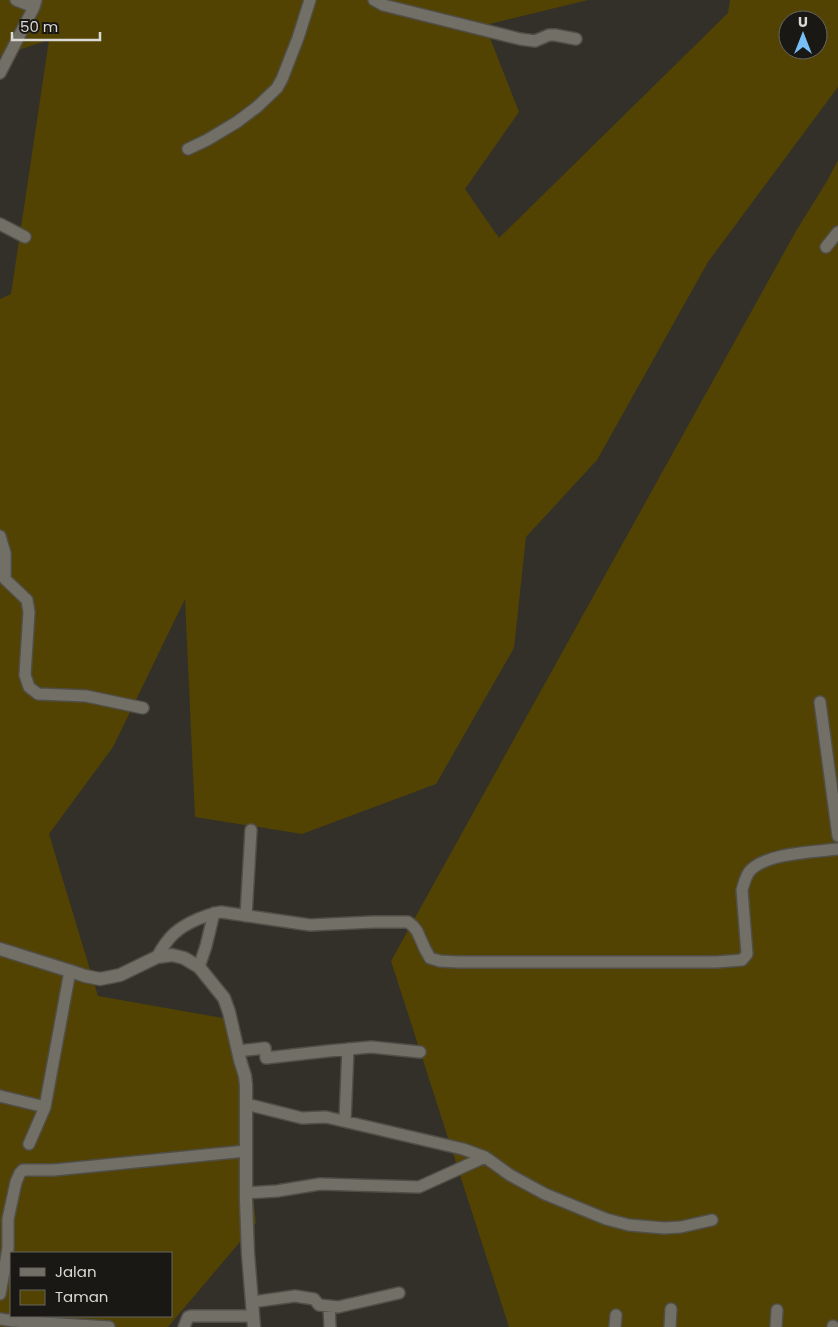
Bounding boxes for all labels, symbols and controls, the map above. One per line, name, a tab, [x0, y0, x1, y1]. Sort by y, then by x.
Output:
scale bar	[12, 10, 100, 42]
north arrow	[778, 10, 828, 60]
text: U	[798, 12, 808, 32]
text: 50 m	[20, 16, 58, 37]
legend	[10, 1252, 172, 1317]
text: Jalan	[55, 1261, 97, 1282]
text: Taman	[55, 1286, 108, 1307]

